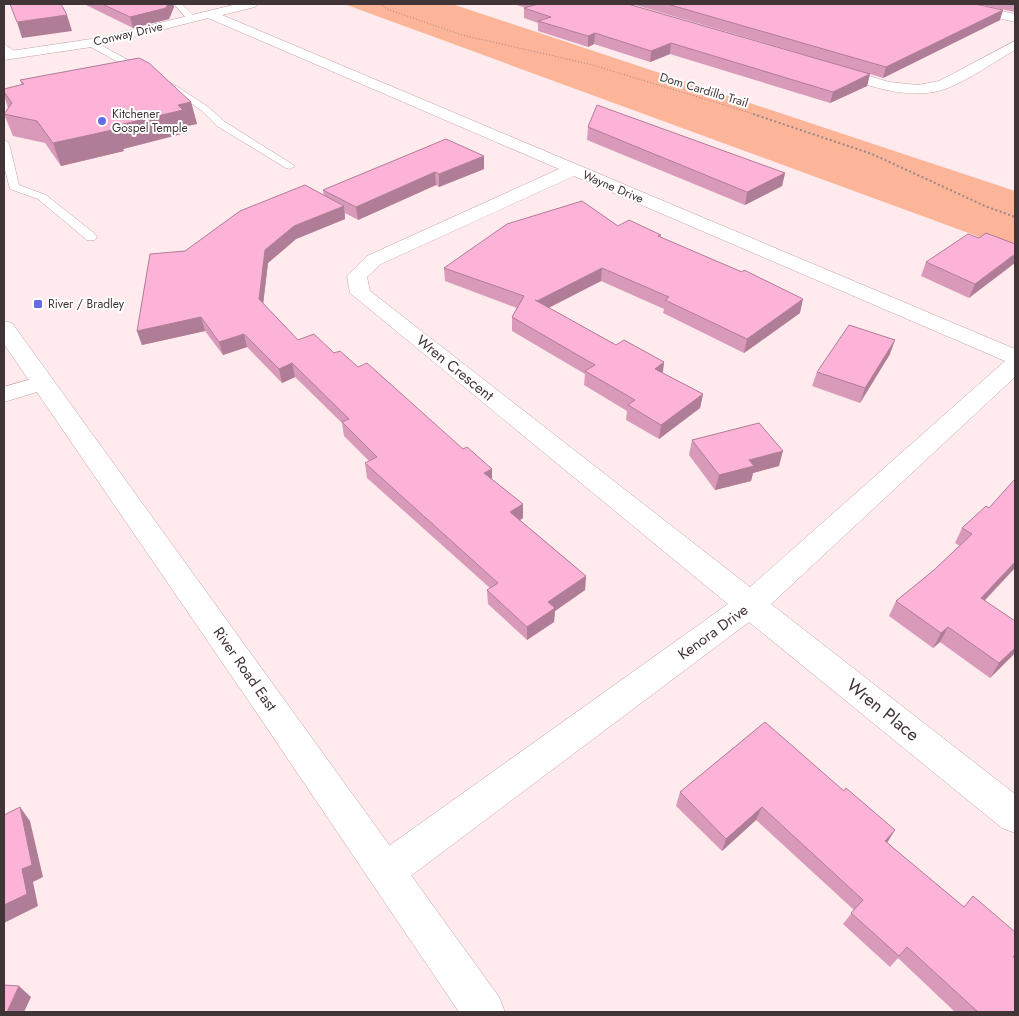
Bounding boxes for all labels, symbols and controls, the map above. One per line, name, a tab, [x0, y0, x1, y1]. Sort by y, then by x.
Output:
street label: Conway Drive	[92, 17, 164, 51]
street label: Dom Cardillo Trail	[657, 68, 751, 112]
place label: Kitchener Gospel Temple	[112, 105, 188, 137]
marker: Kitchener Gospel Temple	[96, 115, 108, 127]
street label: Wayne Drive	[580, 166, 646, 208]
place label: River / Bradley	[48, 295, 125, 313]
marker: River / Bradley	[32, 298, 44, 310]
street label: Wren Crescent	[411, 330, 499, 406]
street label: Kenora Drive	[673, 599, 753, 665]
street label: River Road East	[208, 623, 282, 716]
street label: Wren Place	[841, 672, 925, 748]

